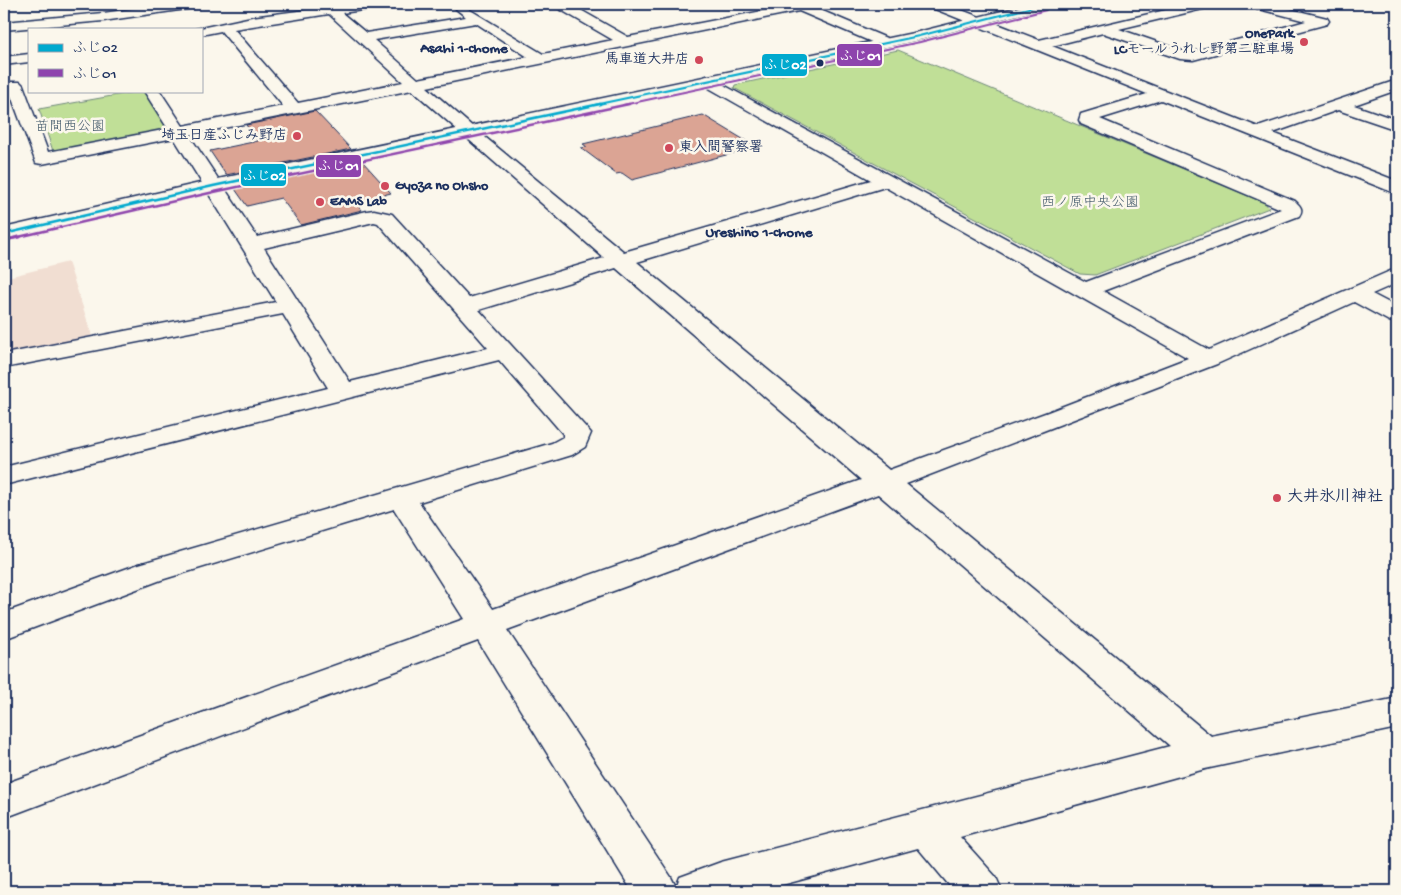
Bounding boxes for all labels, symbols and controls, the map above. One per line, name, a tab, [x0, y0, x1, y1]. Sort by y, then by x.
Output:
place label: OnePark LCモールうれし野第二駐車場	[1114, 26, 1296, 59]
legend	[28, 28, 202, 92]
marker: OnePark LCモールうれし野第二駐車場	[1298, 36, 1310, 48]
text: ふじ02	[72, 40, 118, 58]
district label: Asahi 1-chome	[419, 40, 509, 58]
line badge: ふじ01	[836, 43, 883, 67]
text: ふじ01	[839, 49, 881, 66]
place label: 馬車道大井店	[605, 51, 689, 69]
line badge: ふじ02	[761, 53, 808, 77]
marker: 馬車道大井店	[693, 54, 705, 66]
text: ふじ02	[764, 58, 807, 75]
unlabelled marker	[815, 58, 825, 68]
text: ふじ01	[72, 66, 117, 84]
park label: 苗間西公園	[35, 119, 105, 136]
place label: 埼玉日産ふじみ野店	[161, 127, 287, 145]
marker: 埼玉日産ふじみ野店	[291, 130, 303, 142]
place label: 東入間警察署	[679, 139, 763, 157]
marker: 東入間警察署	[663, 142, 675, 154]
line badge: ふじ01	[315, 154, 362, 178]
text: ふじ01	[317, 159, 359, 176]
line badge: ふじ02	[240, 163, 287, 187]
text: ふじ02	[243, 169, 286, 186]
place label: Gyoza no Ohsho	[395, 178, 489, 195]
marker: Gyoza no Ohsho	[379, 180, 391, 192]
place label: EAMS Lab	[330, 194, 387, 211]
park label: 西ノ原中央公園	[1041, 195, 1139, 212]
marker: EAMS Lab	[314, 196, 326, 208]
district label: Ureshino 1-chome	[705, 224, 814, 242]
place label: 大井氷川神社	[1287, 487, 1383, 508]
marker: 大井氷川神社	[1271, 492, 1283, 504]

